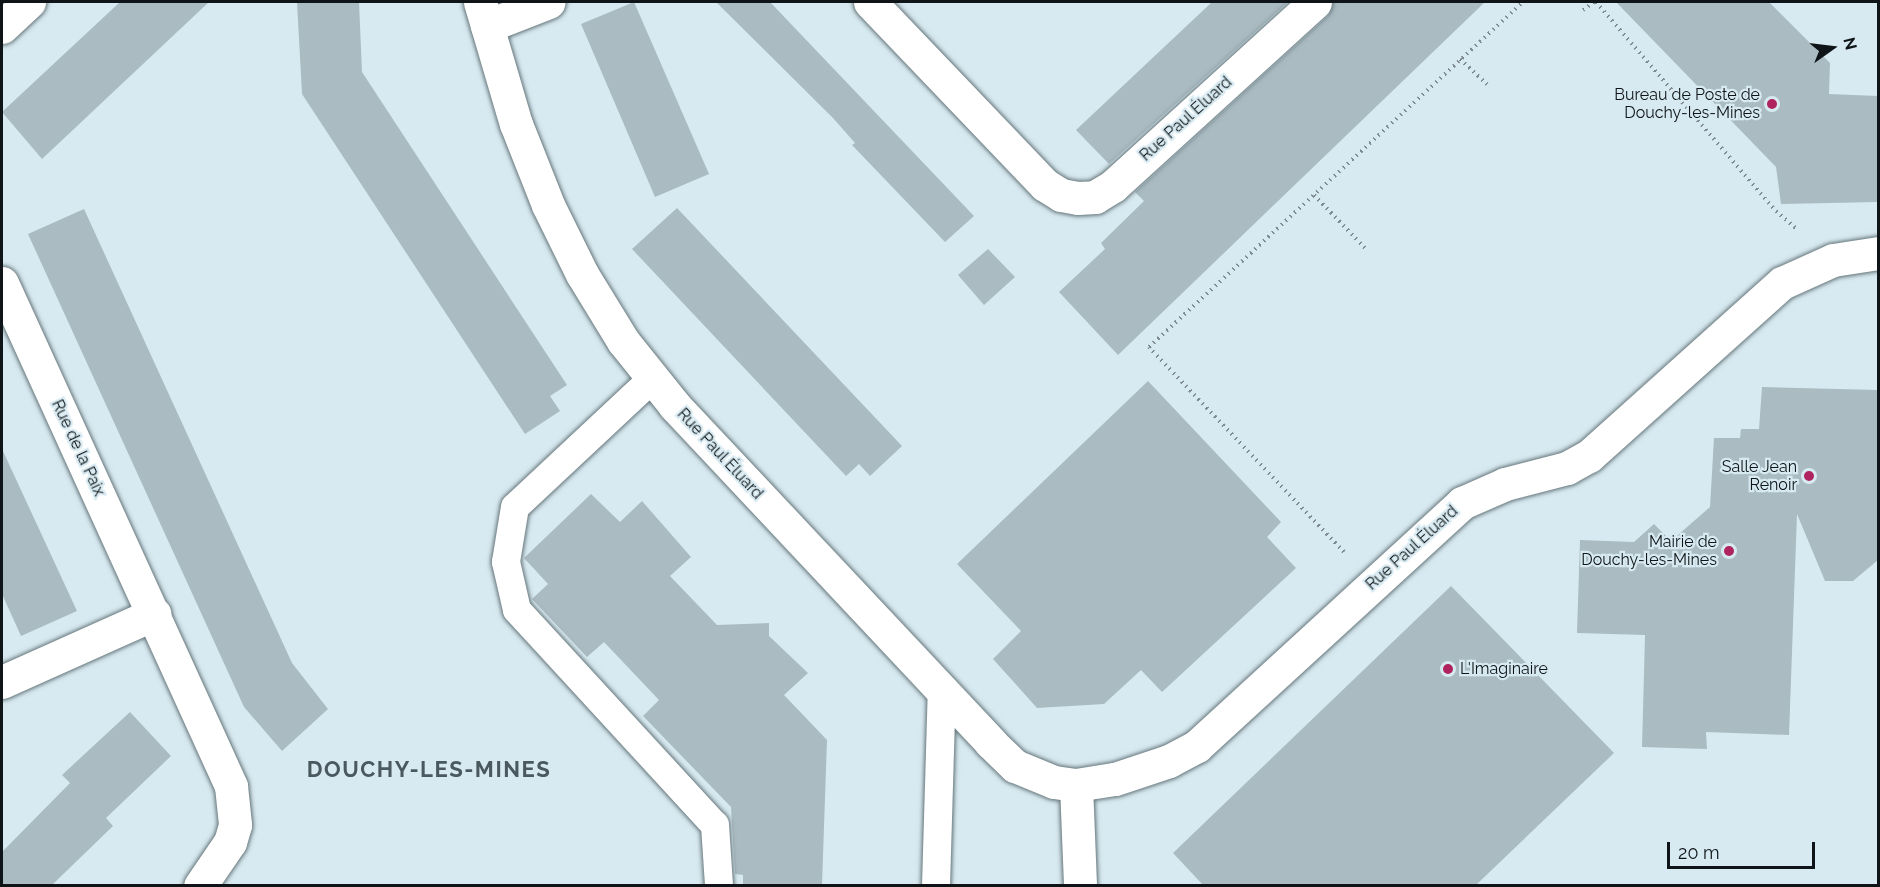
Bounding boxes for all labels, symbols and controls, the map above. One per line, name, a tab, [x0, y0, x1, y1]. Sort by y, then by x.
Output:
north arrow	[1802, 18, 1862, 78]
text: N	[1839, 35, 1861, 52]
street label: Rue Paul Éluard	[1136, 73, 1236, 165]
place label: Bureau de Poste de Douchy-les-Mines	[1614, 85, 1760, 123]
marker: Bureau de Poste de Douchy-les-Mines	[1765, 97, 1779, 111]
street label: Rue de la Paix	[47, 397, 109, 499]
street label: Rue Paul Éluard	[673, 404, 767, 504]
place label: Salle Jean Renoir	[1721, 457, 1797, 495]
marker: Salle Jean Renoir	[1802, 469, 1816, 483]
street label: Rue Paul Éluard	[1362, 502, 1462, 594]
place label: Mairie de Douchy-les-Mines	[1581, 532, 1717, 570]
marker: Mairie de Douchy-les-Mines	[1722, 544, 1736, 558]
place label: L'Imaginaire	[1460, 659, 1548, 679]
marker: L'Imaginaire	[1441, 662, 1455, 676]
district label: DOUCHY-LES-MINES	[307, 757, 551, 783]
scale bar	[1670, 830, 1818, 868]
text: 20 m	[1678, 842, 1720, 863]

